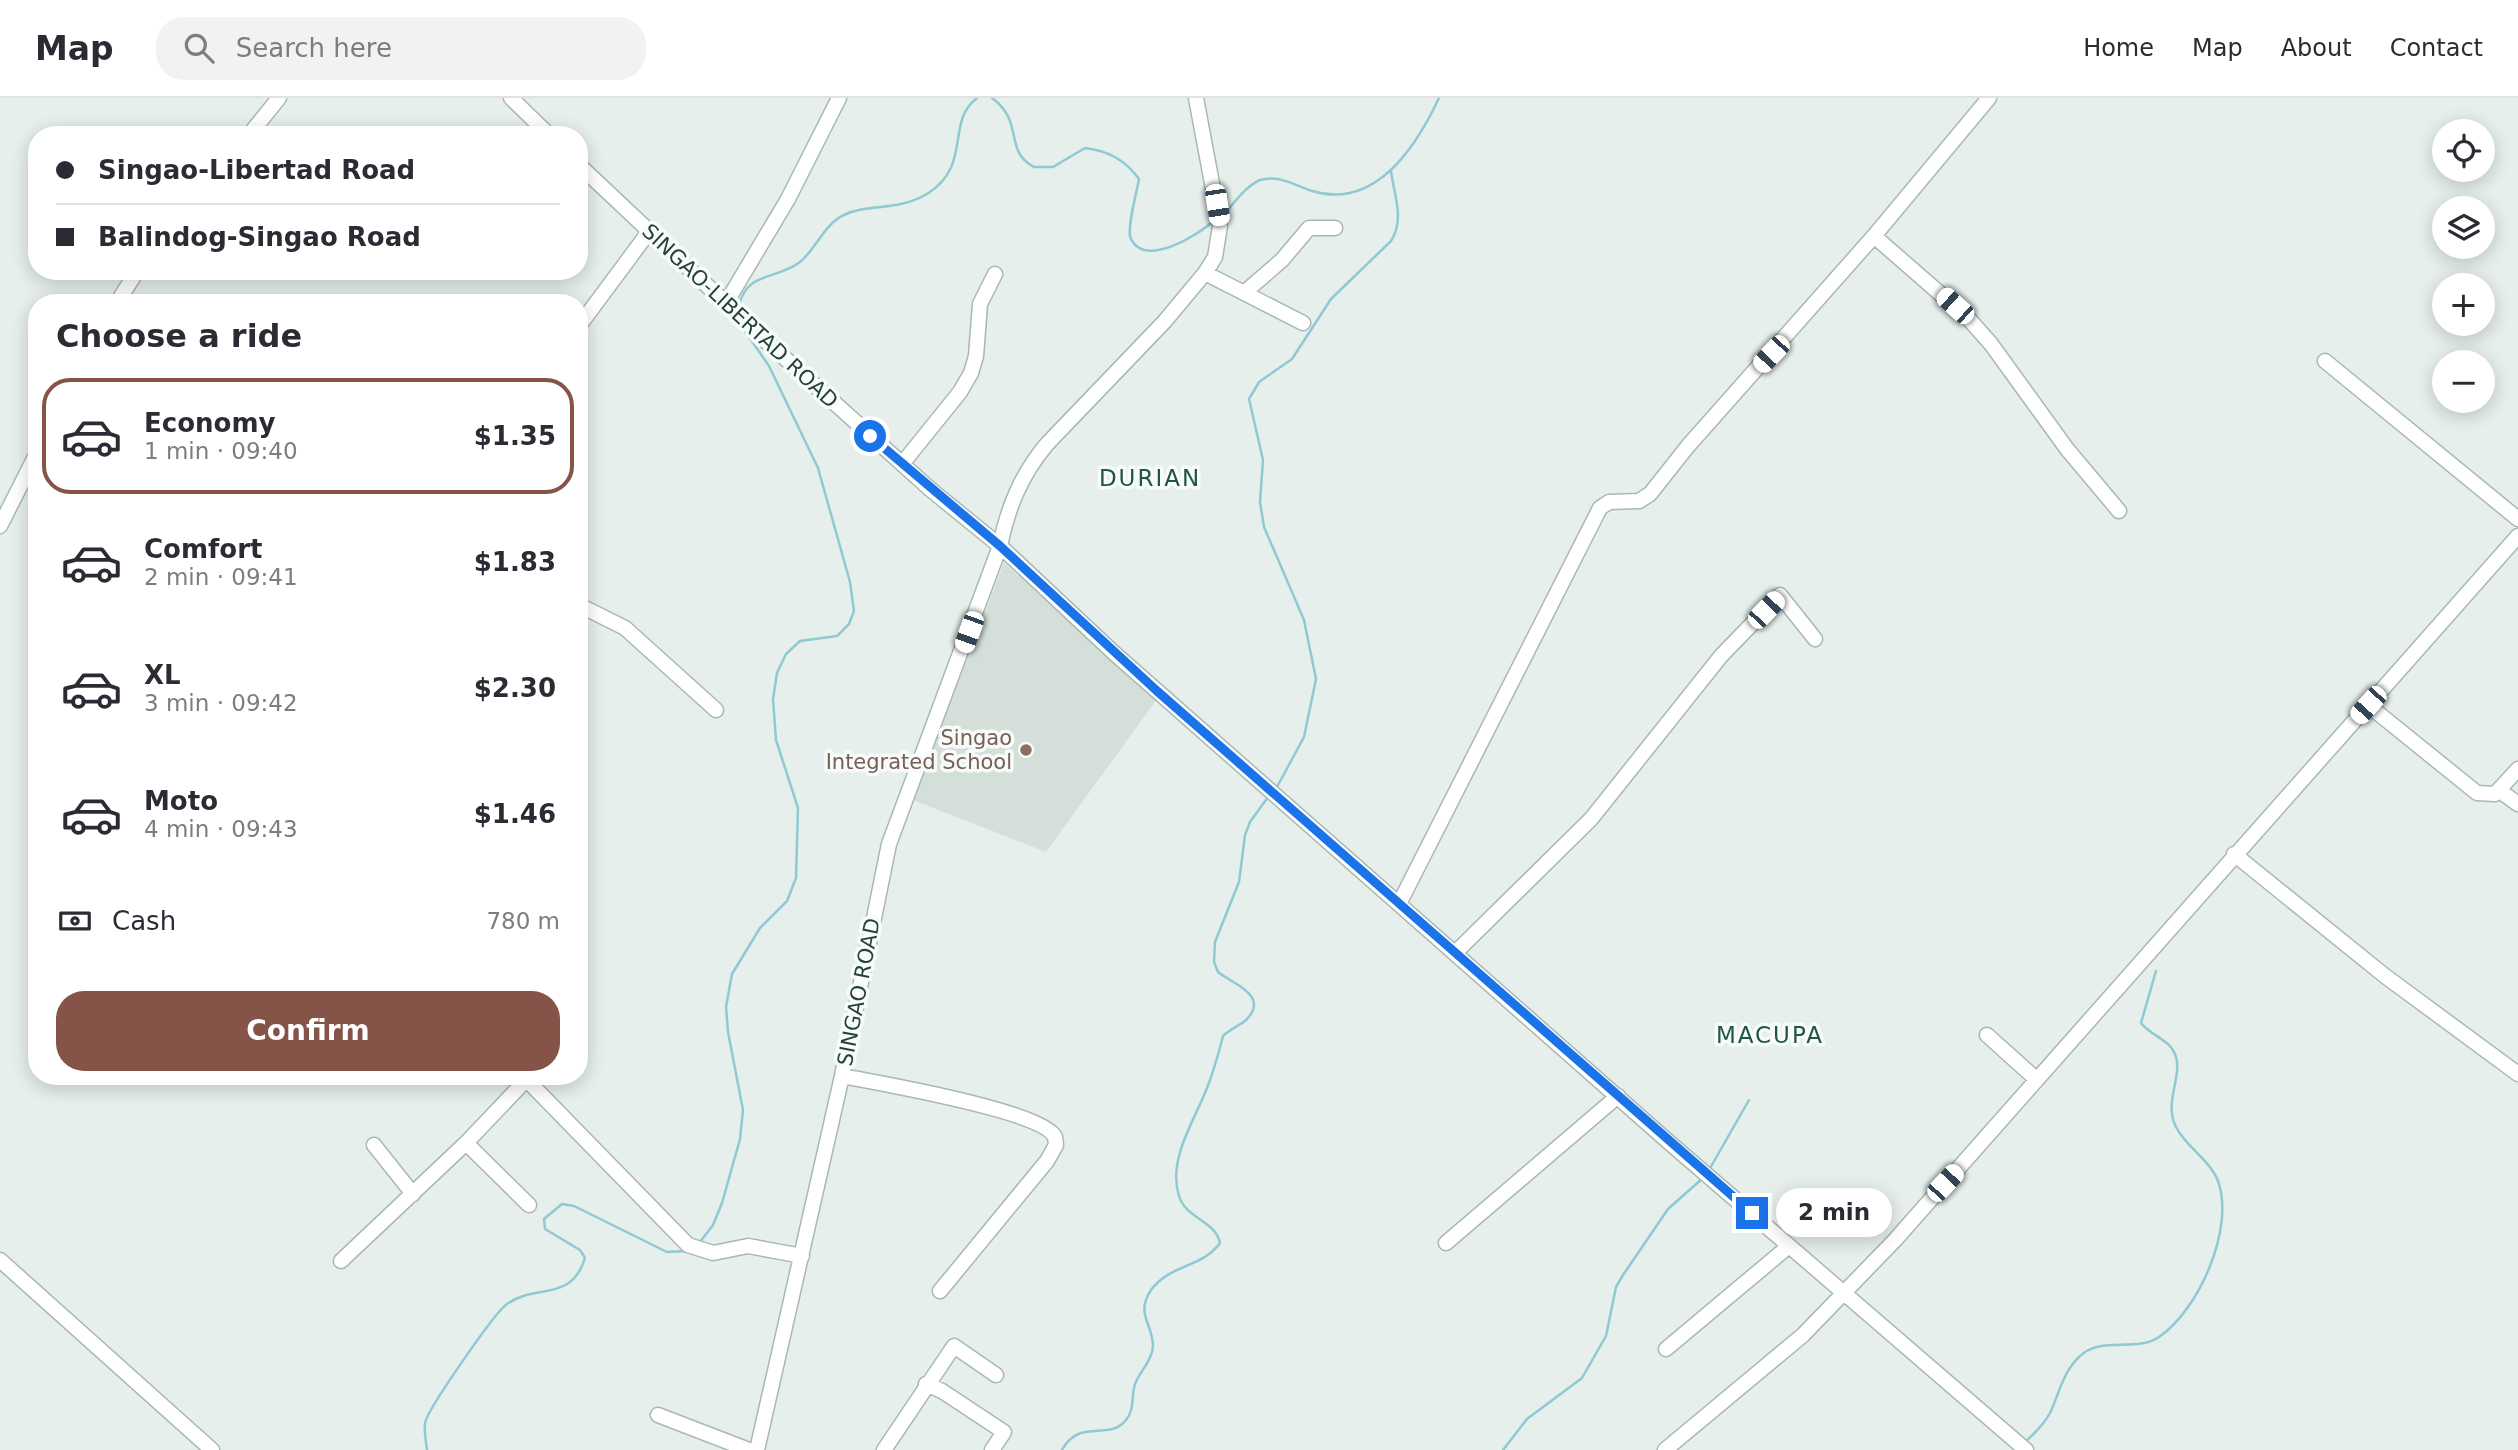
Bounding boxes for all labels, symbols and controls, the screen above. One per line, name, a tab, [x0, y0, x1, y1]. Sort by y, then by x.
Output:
search box	[156, 17, 646, 80]
text: Map	[35, 29, 114, 68]
icon: search	[180, 29, 218, 67]
text: Search here	[236, 33, 392, 63]
text: Home	[2083, 34, 2154, 62]
text: Map	[2192, 34, 2243, 62]
text: About	[2281, 34, 2352, 62]
text: Contact	[2390, 34, 2483, 62]
map controls	[2432, 119, 2495, 413]
button: locate	[2432, 119, 2495, 182]
text: Singao-Libertad Road	[98, 155, 415, 185]
car	[1204, 183, 1231, 227]
button: layers	[2432, 196, 2495, 259]
street label: SINGAO-LIBERTAD ROAD	[637, 219, 843, 413]
text: Balindog-Singao Road	[98, 222, 421, 252]
button: +	[2432, 273, 2495, 336]
car	[1933, 284, 1978, 328]
text: Choose a ride	[56, 317, 302, 355]
car	[1749, 331, 1794, 377]
button: −	[2432, 350, 2495, 413]
icon: car	[60, 405, 123, 468]
text: Economy	[144, 408, 275, 438]
route start	[854, 420, 886, 452]
text: $1.35	[474, 421, 556, 451]
text: 1 min · 09:40	[144, 438, 298, 464]
district label: DURIAN	[1099, 465, 1201, 491]
icon: car	[60, 531, 123, 594]
text: Comfort	[144, 534, 262, 564]
text: $1.83	[474, 547, 556, 577]
text: 2 min · 09:41	[144, 564, 298, 590]
car	[1744, 588, 1789, 632]
car	[952, 609, 987, 655]
icon: car	[60, 657, 123, 720]
text: XL	[144, 660, 181, 690]
text: $2.30	[474, 673, 556, 703]
car	[2347, 682, 2390, 728]
text: 3 min · 09:42	[144, 690, 298, 716]
place label: Singao Integrated School	[826, 726, 1012, 774]
marker: Singao Integrated School	[1018, 742, 1034, 758]
icon: car	[60, 783, 123, 846]
text: Moto	[144, 786, 218, 816]
text: $1.46	[474, 799, 556, 829]
text: 4 min · 09:43	[144, 816, 298, 842]
icon: cash	[56, 902, 94, 940]
text: Cash	[112, 906, 176, 936]
text: 780 m	[486, 908, 560, 934]
street label: SINGAO ROAD	[833, 916, 885, 1068]
button: Confirm	[56, 991, 560, 1071]
district label: MACUPA	[1716, 1022, 1824, 1048]
car	[1923, 1160, 1968, 1206]
callout: 2 min	[1776, 1188, 1892, 1238]
route end	[1736, 1197, 1768, 1229]
text: 2 min	[1798, 1199, 1870, 1225]

